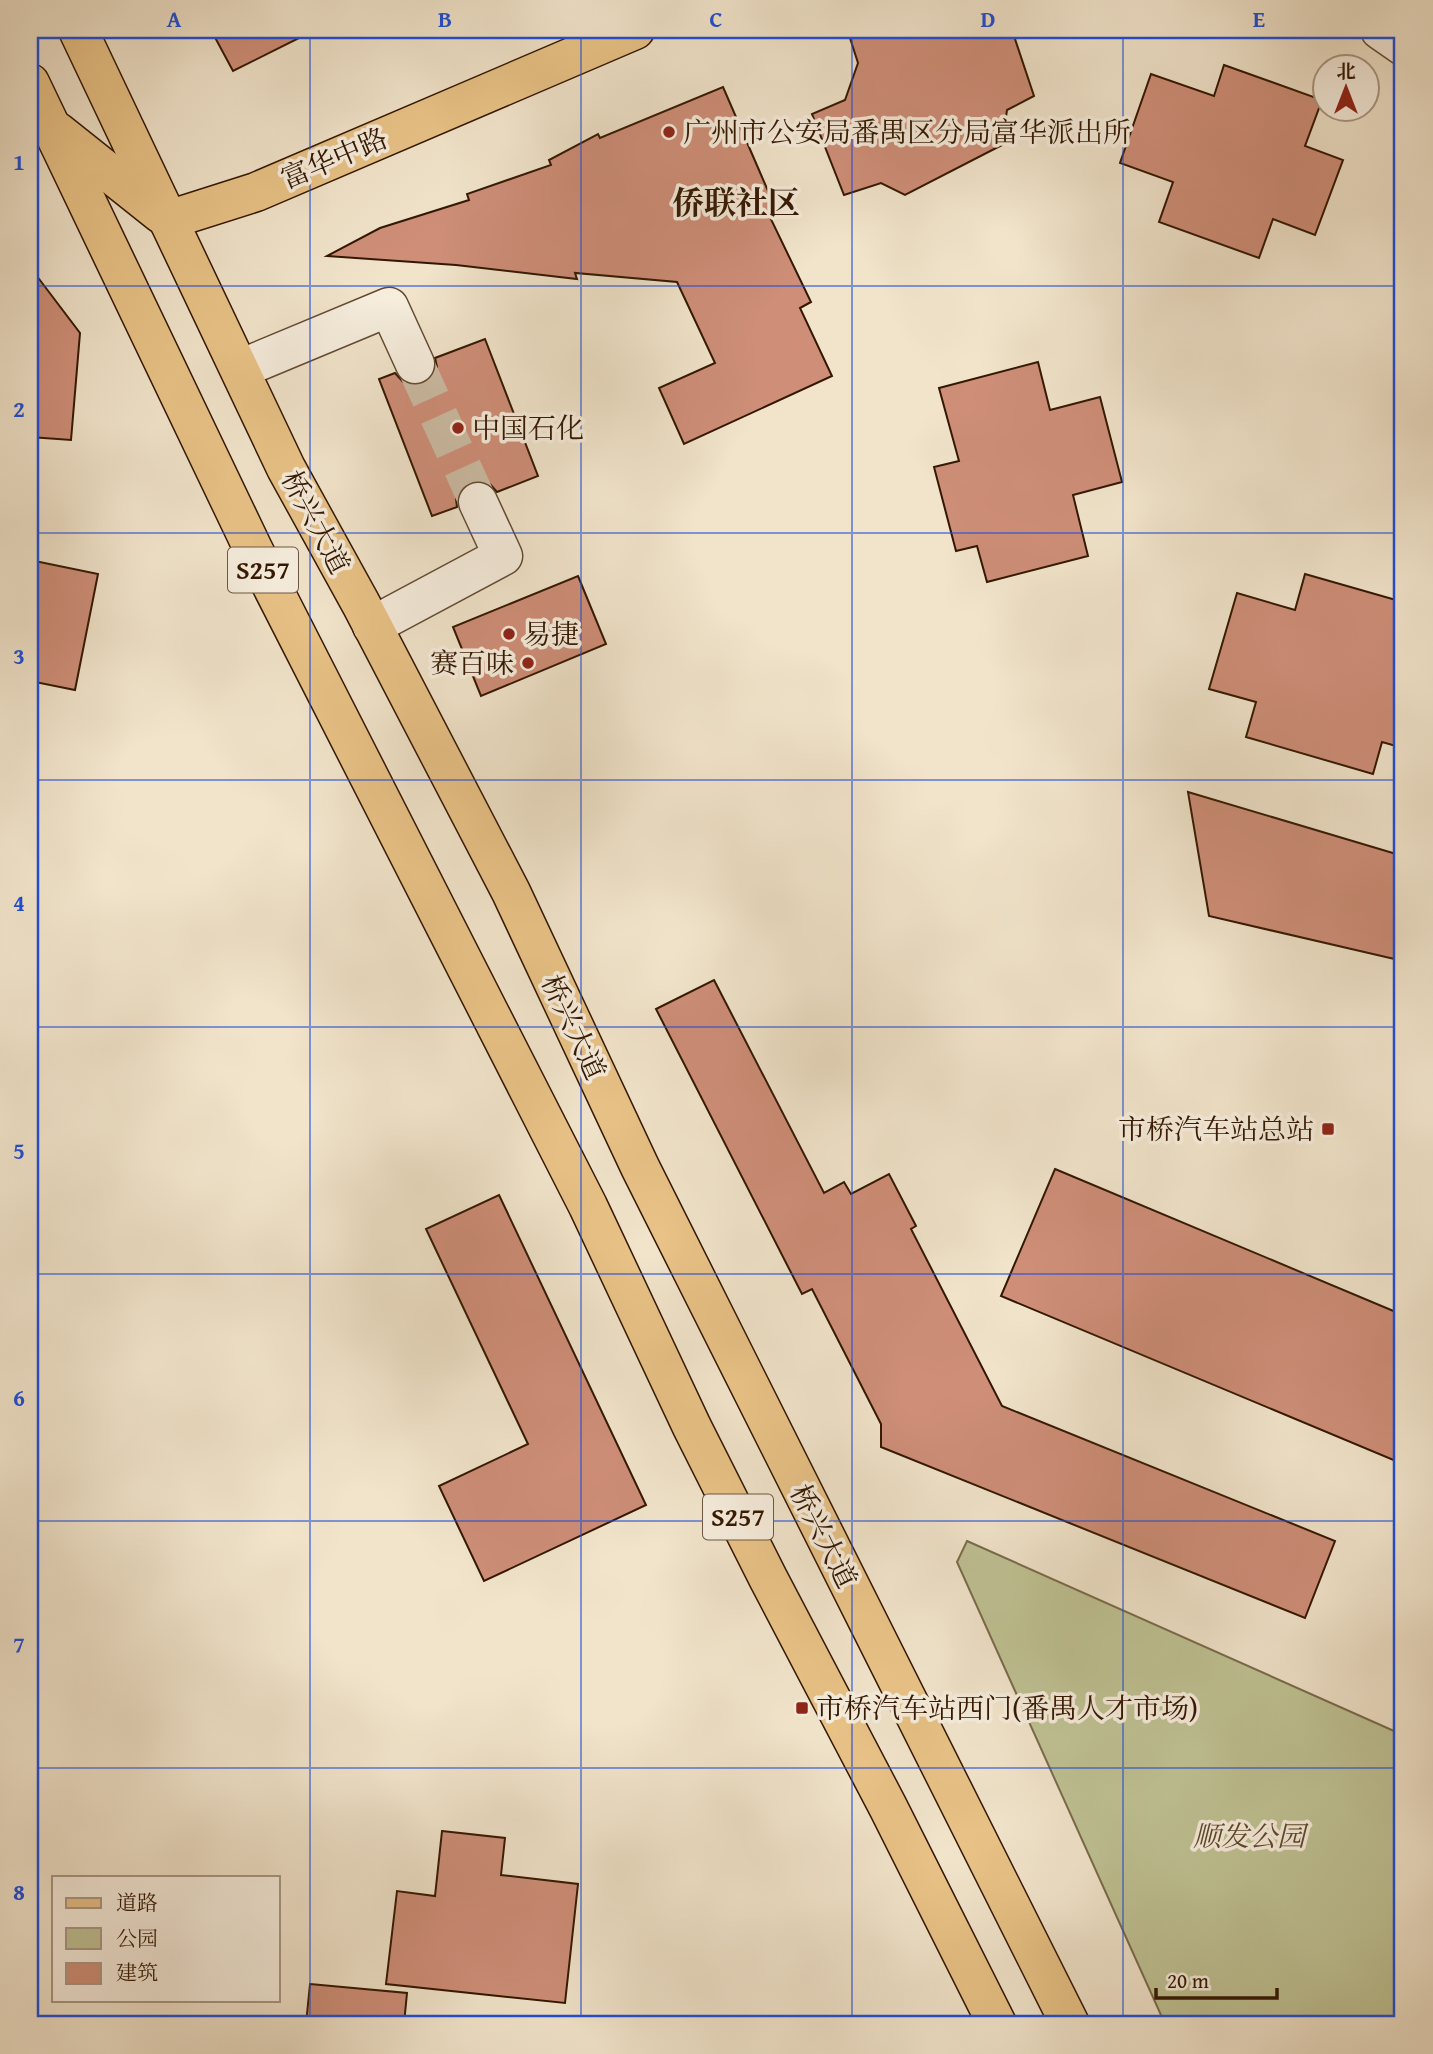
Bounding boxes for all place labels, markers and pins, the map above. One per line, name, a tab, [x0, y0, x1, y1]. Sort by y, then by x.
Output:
place label: 广州市公安局番禺区分局富华派出所	[683, 111, 1131, 152]
marker: 广州市公安局番禺区分局富华派出所	[661, 124, 677, 140]
place label: 中国石化	[472, 407, 584, 448]
marker: 中国石化	[450, 420, 466, 436]
place label: 易捷	[523, 613, 579, 654]
marker: 易捷	[501, 626, 517, 642]
place label: 赛百味	[430, 642, 514, 683]
marker: 赛百味	[520, 655, 536, 671]
place label: 市桥汽车站总站	[1118, 1108, 1314, 1149]
marker: 市桥汽车站总站	[1320, 1121, 1336, 1137]
place label: 市桥汽车站西门(番禺人才市场)	[816, 1687, 1198, 1728]
marker: 市桥汽车站西门(番禺人才市场)	[794, 1700, 810, 1716]

